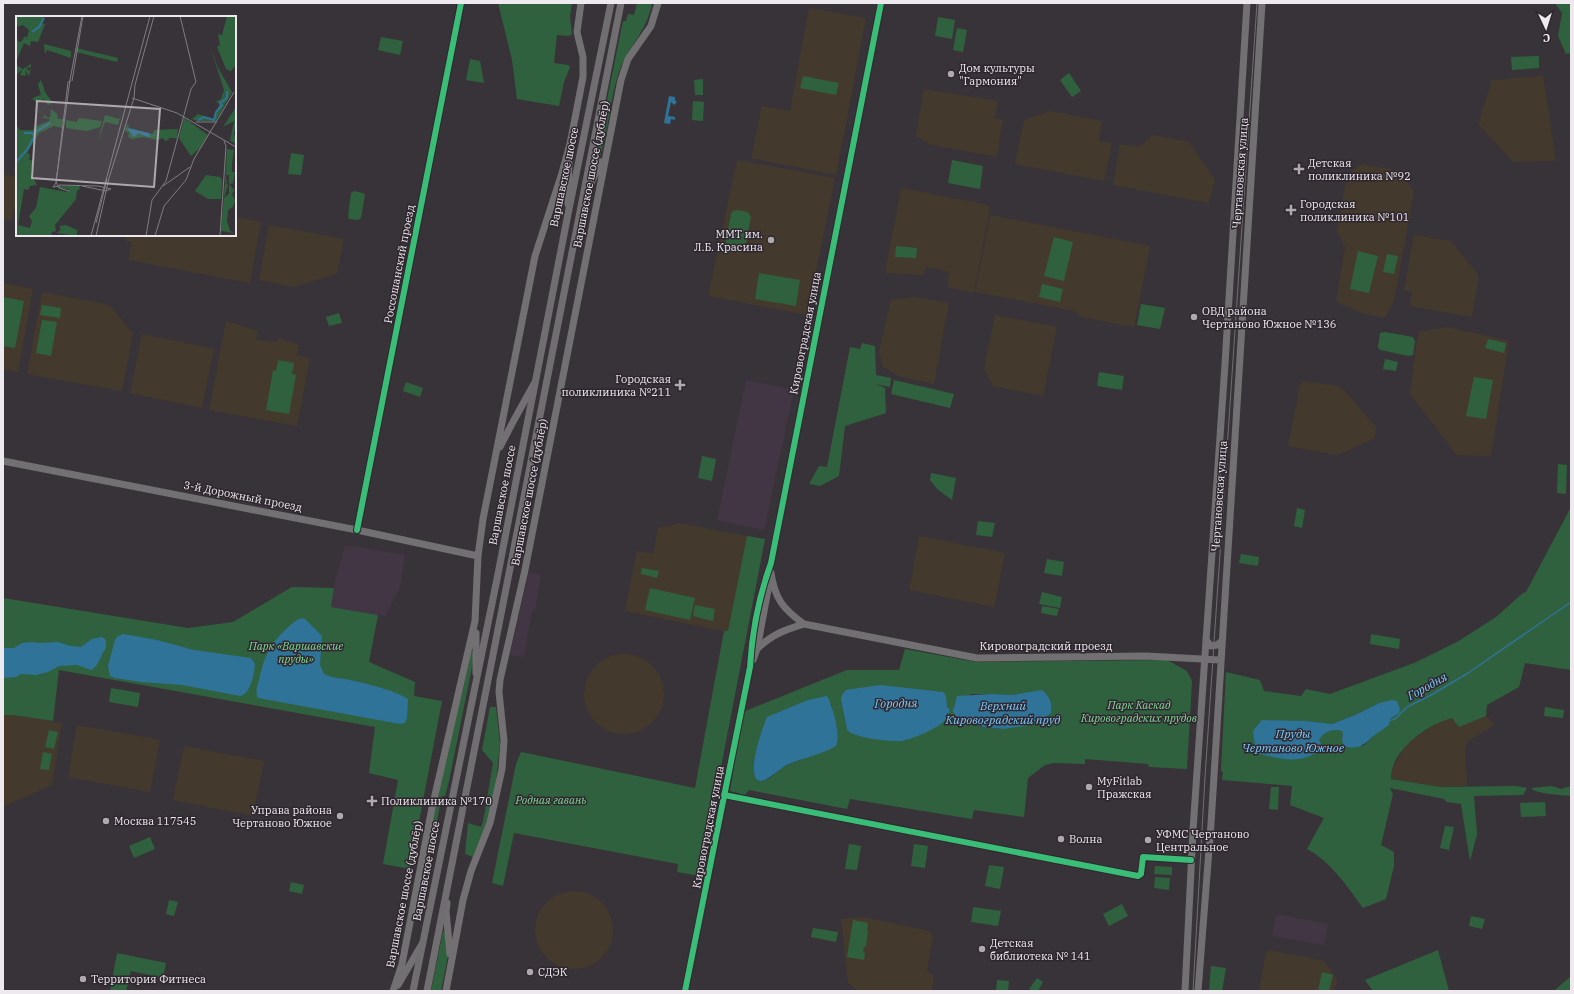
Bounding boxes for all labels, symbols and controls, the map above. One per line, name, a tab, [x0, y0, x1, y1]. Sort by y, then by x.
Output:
north arrow	[1526, 8, 1566, 48]
inset map	[16, 16, 236, 236]
text: С	[1543, 31, 1551, 45]
place label: Дом культуры "Гармония"	[959, 61, 1035, 88]
marker: Дом культуры "Гармония"	[946, 69, 956, 79]
street label: Варшавское шоссе (дублёр)	[570, 99, 612, 249]
street label: Чертановская улица	[1229, 117, 1251, 229]
street label: Варшавское шоссе	[547, 126, 581, 228]
place label: Детская поликлиника №92	[1308, 156, 1411, 183]
marker: Детская поликлиника №92	[1293, 163, 1305, 175]
place label: Городская поликлиника №101	[1300, 197, 1409, 224]
street label: Россошанский проезд	[381, 203, 417, 325]
marker: Городская поликлиника №101	[1285, 204, 1297, 216]
place label: ММТ им. Л.Б. Красина	[694, 227, 763, 254]
marker: ММТ им. Л.Б. Красина	[766, 235, 776, 245]
street label: Кировоградская улица	[786, 270, 824, 396]
place label: ОВД района Чертаново Южное №136	[1202, 304, 1336, 331]
marker: ОВД района Чертаново Южное №136	[1189, 312, 1199, 322]
place label: Городская поликлиника №211	[562, 372, 671, 399]
marker: Городская поликлиника №211	[674, 379, 686, 391]
street label: Варшавское шоссе (дублёр)	[508, 417, 550, 567]
street label: Чертановская улица	[1208, 440, 1230, 552]
street label: Варшавское шоссе	[485, 444, 519, 546]
street label: 3-й Дорожный проезд	[183, 478, 304, 514]
park label: Парк «Варшавские пруды»	[248, 639, 343, 666]
street label: Кировоградский проезд	[980, 639, 1113, 653]
water label: Городня	[1404, 669, 1450, 704]
water label: Городня	[873, 695, 918, 711]
water label: Верхний Кировоградский пруд	[945, 698, 1060, 727]
park label: Парк Каскад Кировоградских прудов	[1080, 698, 1197, 725]
water label: Пруды Чертаново Южное	[1242, 726, 1345, 755]
street label: Кировоградская улица	[689, 764, 727, 890]
place label: MyFitlab Пражская	[1097, 774, 1152, 801]
marker: MyFitlab Пражская	[1084, 782, 1094, 792]
park label: Родная гавань	[515, 793, 586, 807]
place label: Поликлиника №170	[381, 794, 492, 808]
marker: Поликлиника №170	[366, 795, 378, 807]
place label: Управа района Чертаново Южное	[232, 803, 332, 830]
marker: Управа района Чертаново Южное	[335, 811, 345, 821]
place label: Москва 117545	[114, 814, 196, 828]
marker: Москва 117545	[101, 816, 111, 826]
street label: Варшавское шоссе (дублёр)	[383, 819, 425, 969]
street label: Варшавское шоссе	[409, 820, 443, 922]
place label: УФМС Чертаново Центральное	[1156, 827, 1249, 854]
place label: Волна	[1069, 832, 1102, 846]
marker: Волна	[1056, 834, 1066, 844]
marker: УФМС Чертаново Центральное	[1143, 835, 1153, 845]
place label: Детская библиотека № 141	[990, 936, 1091, 963]
marker: Детская библиотека № 141	[977, 944, 987, 954]
place label: СДЭК	[538, 965, 568, 979]
marker: СДЭК	[525, 967, 535, 977]
place label: Территория Фитнеса	[91, 972, 206, 986]
marker: Территория Фитнеса	[78, 974, 88, 984]

